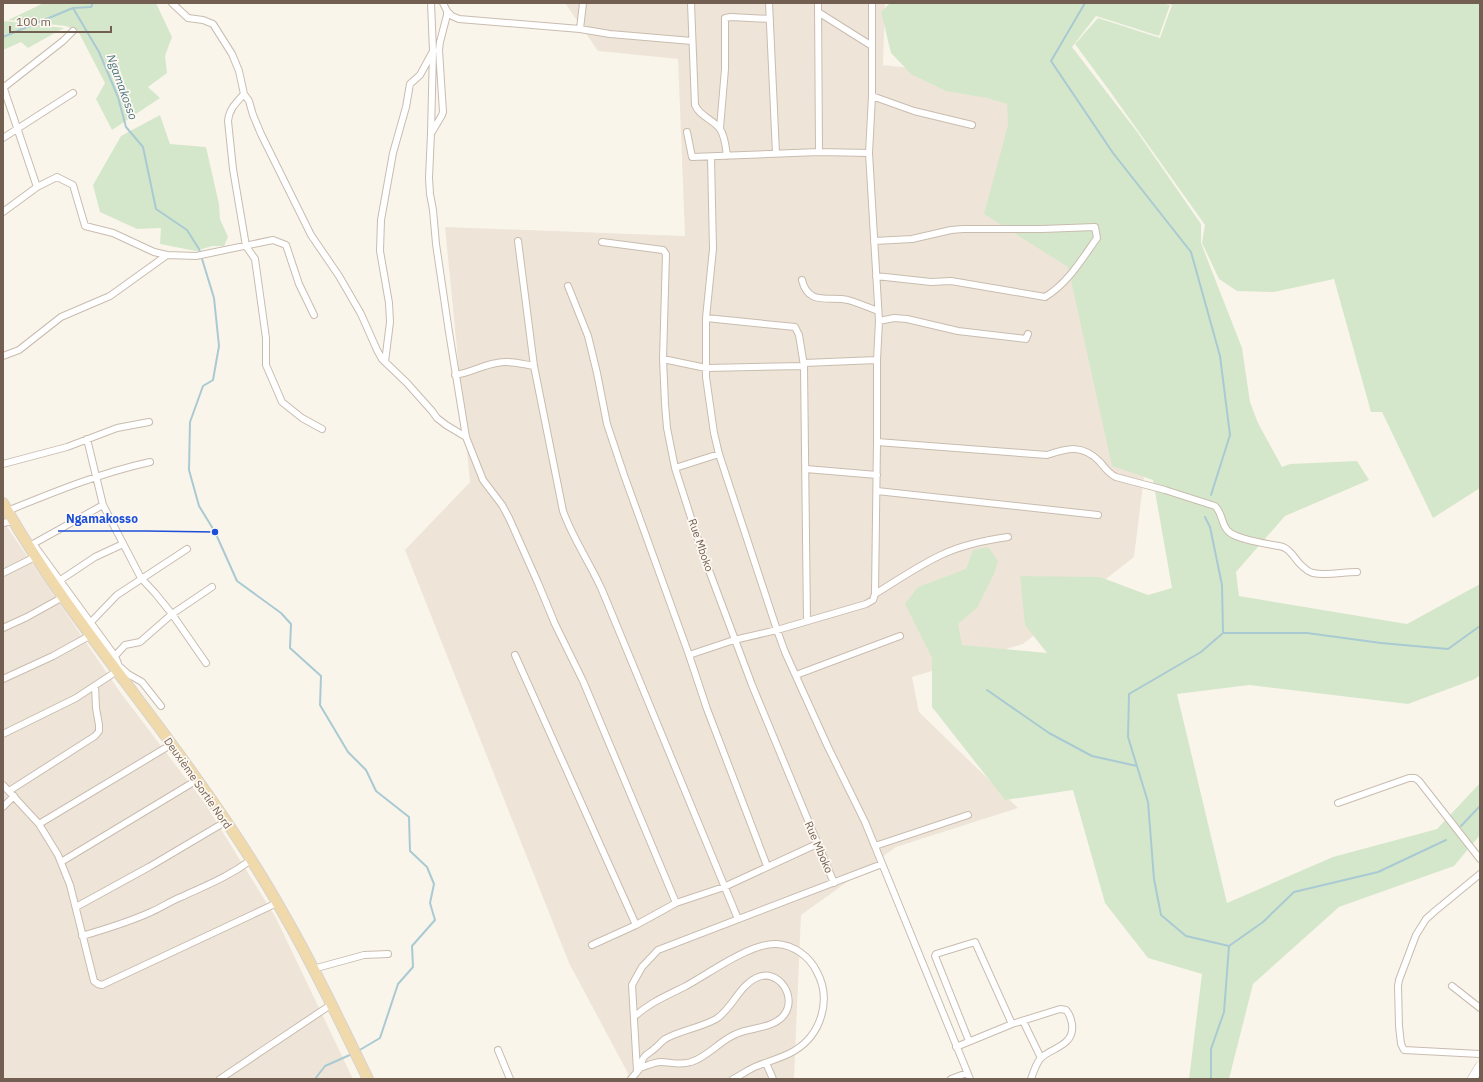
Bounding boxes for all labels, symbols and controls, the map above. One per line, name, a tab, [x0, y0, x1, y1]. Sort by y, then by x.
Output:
scale bar	[10, 8, 111, 34]
text: 100 m	[16, 14, 51, 29]
water label: Ngamakosso	[104, 52, 141, 122]
callout: Ngamakosso	[58, 507, 146, 531]
text: Ngamakosso	[66, 511, 138, 526]
street label: Rue Mboko	[685, 517, 717, 573]
street label: Deuxième Sortie Nord	[161, 735, 235, 831]
street label: Rue Mboko	[802, 819, 836, 875]

